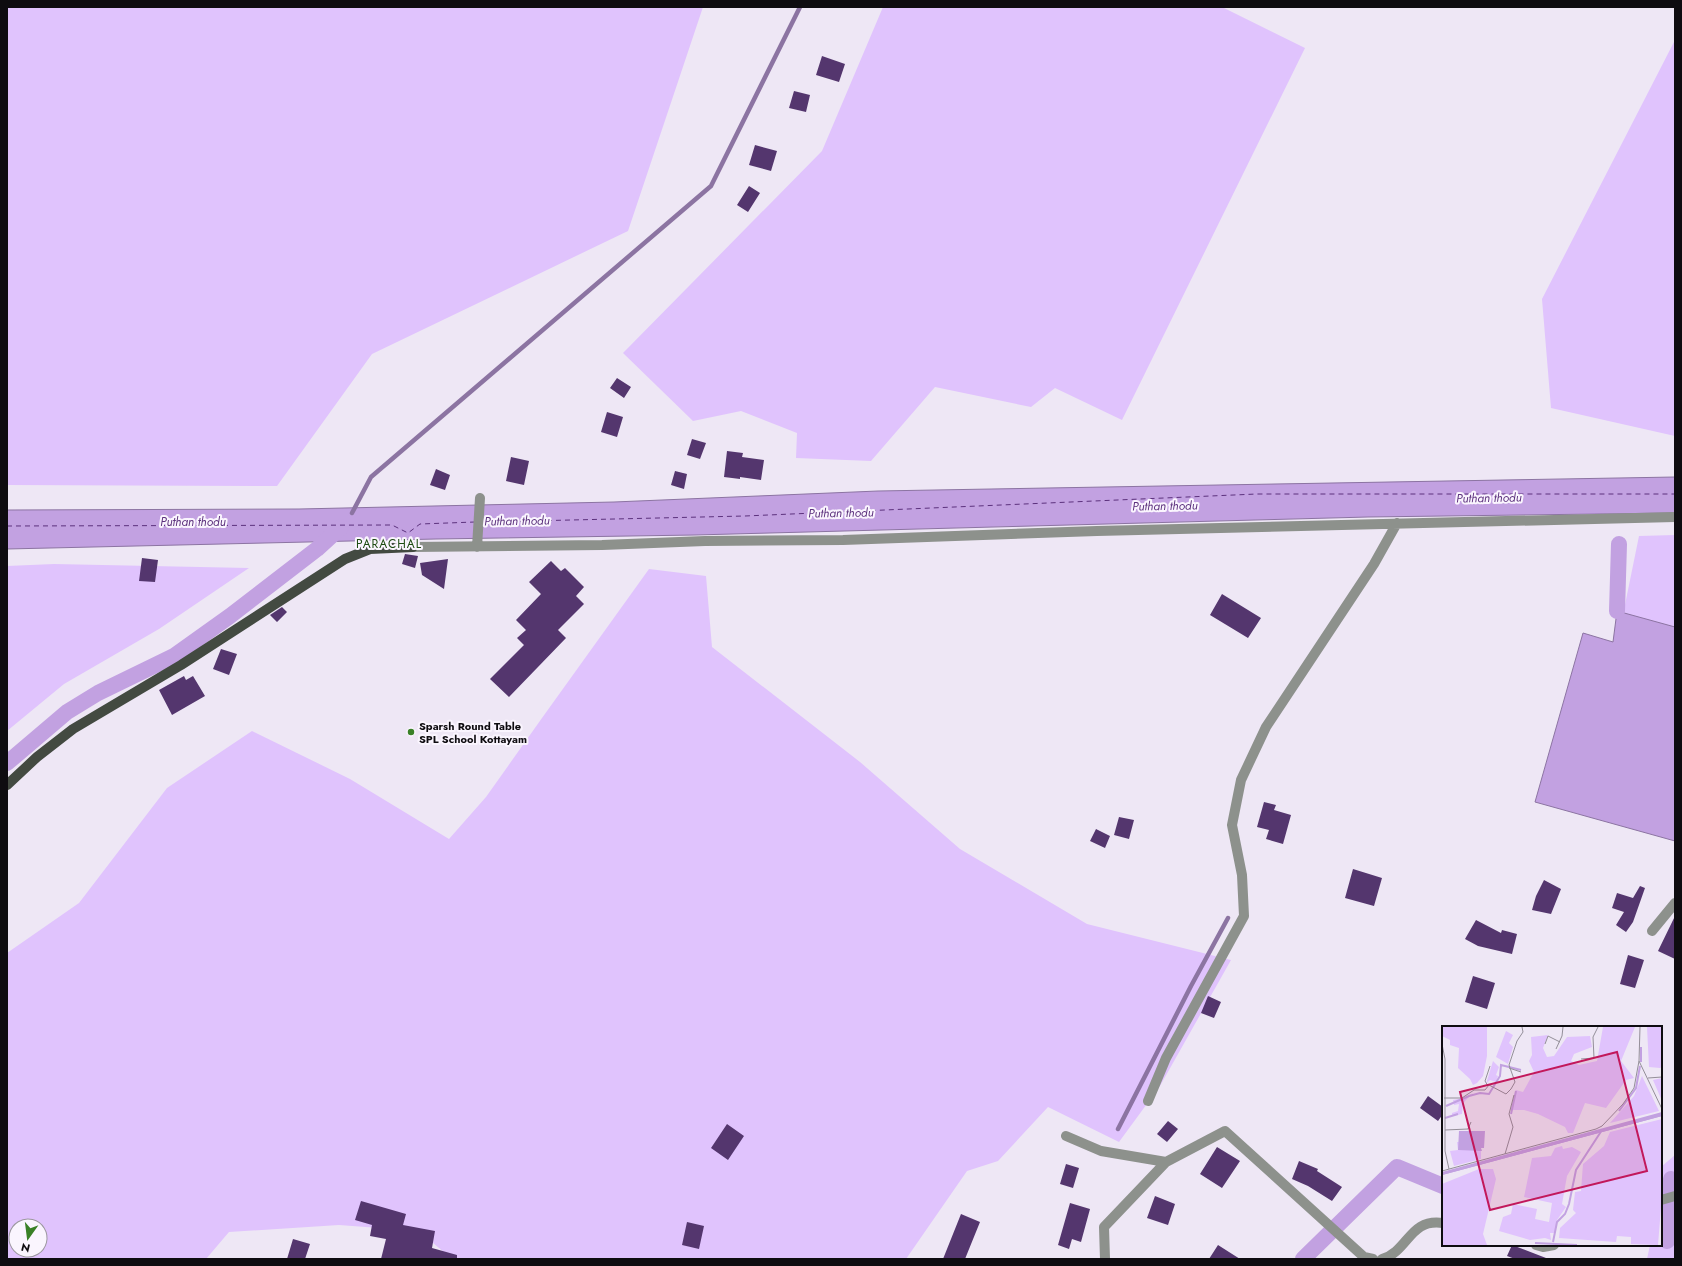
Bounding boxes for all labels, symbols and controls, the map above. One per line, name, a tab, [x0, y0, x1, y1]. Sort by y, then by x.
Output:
water label: Puthan thodu	[1456, 488, 1522, 508]
water label: Puthan thodu	[1132, 496, 1198, 516]
water label: Puthan thodu	[808, 503, 874, 523]
water label: Puthan thodu	[484, 511, 550, 531]
water label: Puthan thodu	[160, 513, 226, 531]
district label: PARACHAL	[356, 535, 422, 553]
place label: Sparsh Round Table SPL School Kottayam	[419, 718, 527, 747]
marker: Sparsh Round Table SPL School Kottayam	[406, 727, 416, 737]
inset map	[1442, 1026, 1662, 1246]
north arrow	[8, 1218, 48, 1258]
text: N	[19, 1239, 32, 1257]

